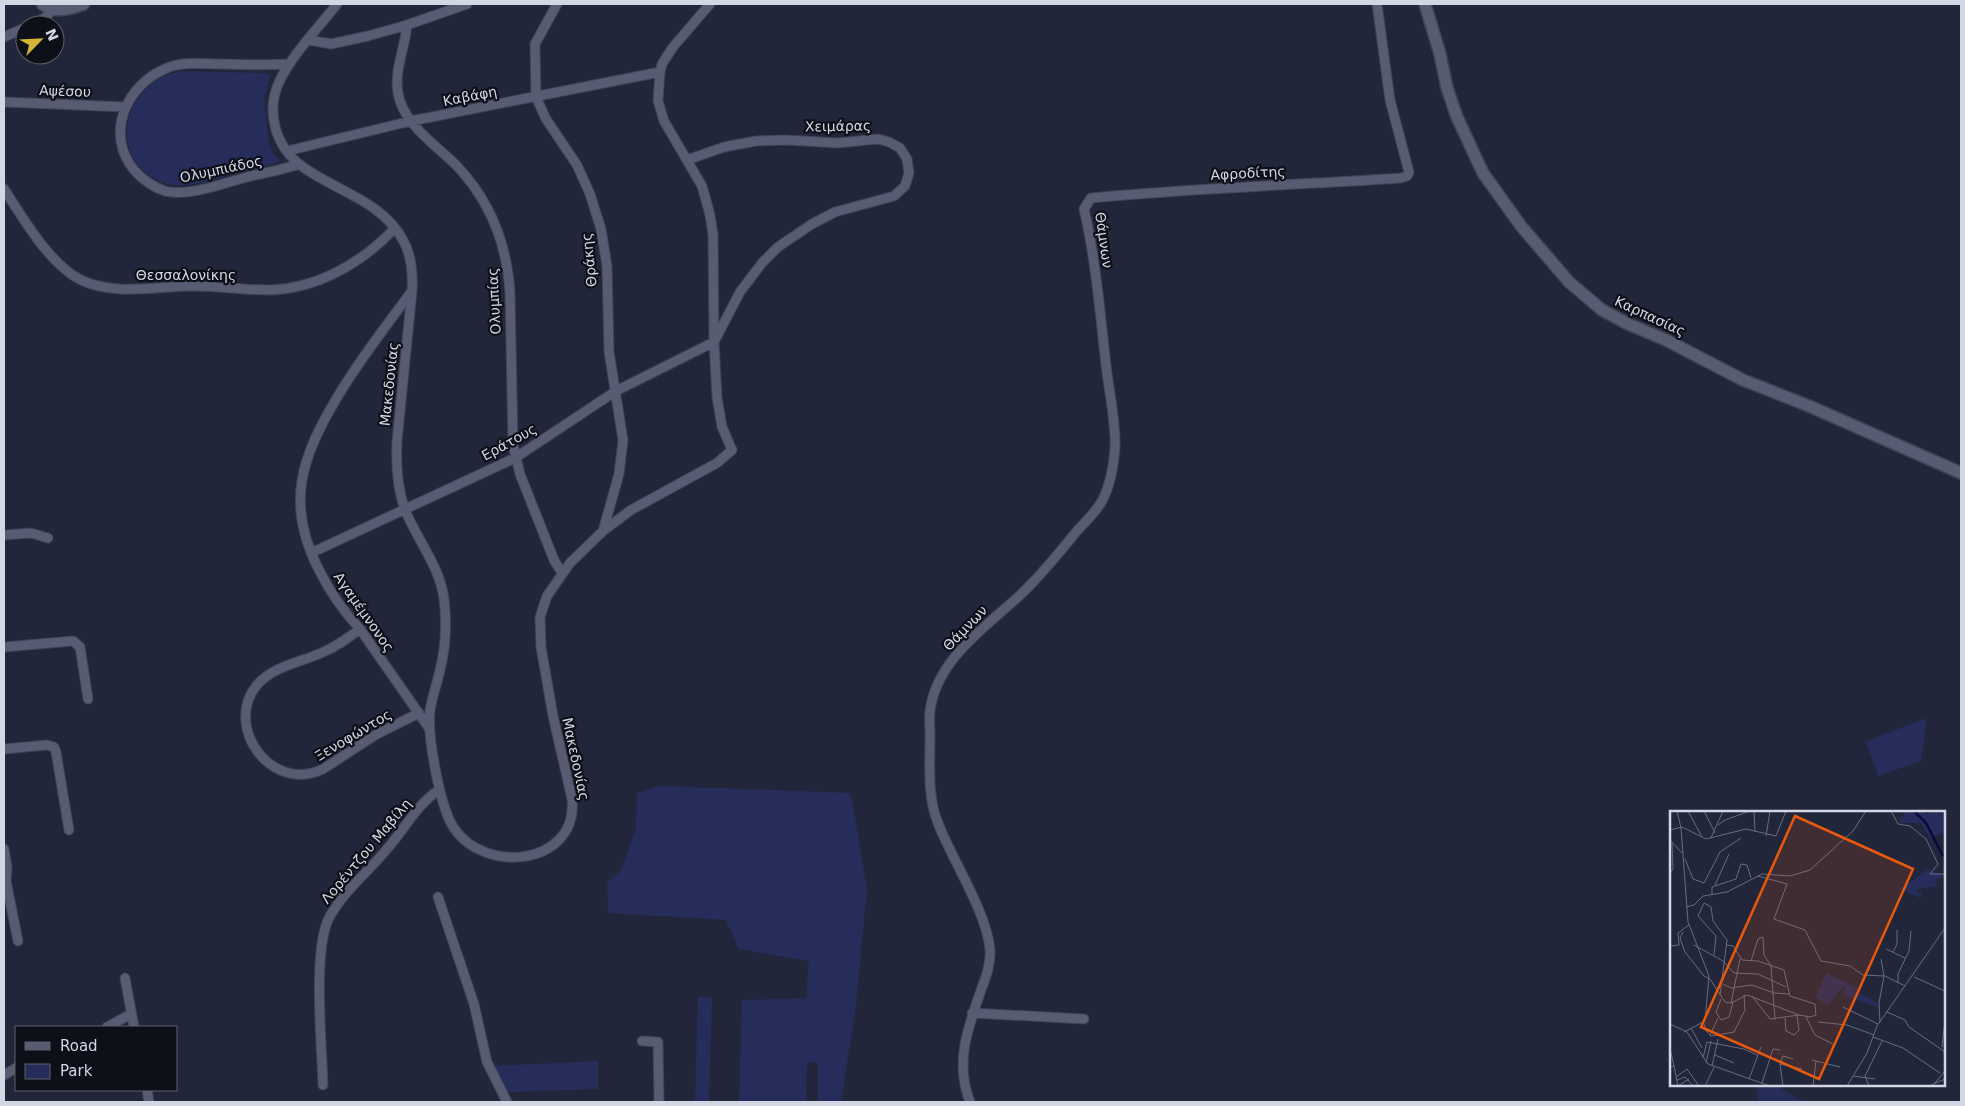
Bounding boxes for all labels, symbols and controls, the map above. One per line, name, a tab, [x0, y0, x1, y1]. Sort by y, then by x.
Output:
north arrow	[15, 15, 65, 65]
text: N	[42, 26, 62, 43]
street label: Αψέσου	[39, 82, 91, 100]
street label: Καβάφη	[442, 83, 498, 109]
street label: Χειμάρας	[805, 117, 871, 135]
street label: Ολυμπιάδος	[178, 152, 264, 186]
street label: Αφροδίτης	[1210, 163, 1286, 183]
street label: Θάμνων	[1092, 211, 1116, 269]
street label: Θράκης	[578, 232, 600, 288]
street label: Θεσσαλονίκης	[136, 267, 236, 283]
street label: Ολυμπίας	[484, 267, 504, 335]
street label: Καρπασίας	[1612, 293, 1688, 339]
street label: Μακεδονίας	[377, 341, 401, 427]
street label: Εράτους	[479, 420, 539, 464]
street label: Αγαμέμνονος	[331, 569, 397, 655]
street label: Θάμνων	[940, 602, 991, 654]
street label: Ξενοφώντος	[312, 706, 394, 764]
street label: Μακεδονίας	[559, 716, 593, 802]
street label: Λορέντζου Μαβίλη	[318, 795, 414, 907]
inset map	[1670, 811, 1945, 1086]
legend	[15, 1026, 178, 1091]
text: Road	[60, 1037, 98, 1055]
text: Park	[60, 1062, 93, 1080]

